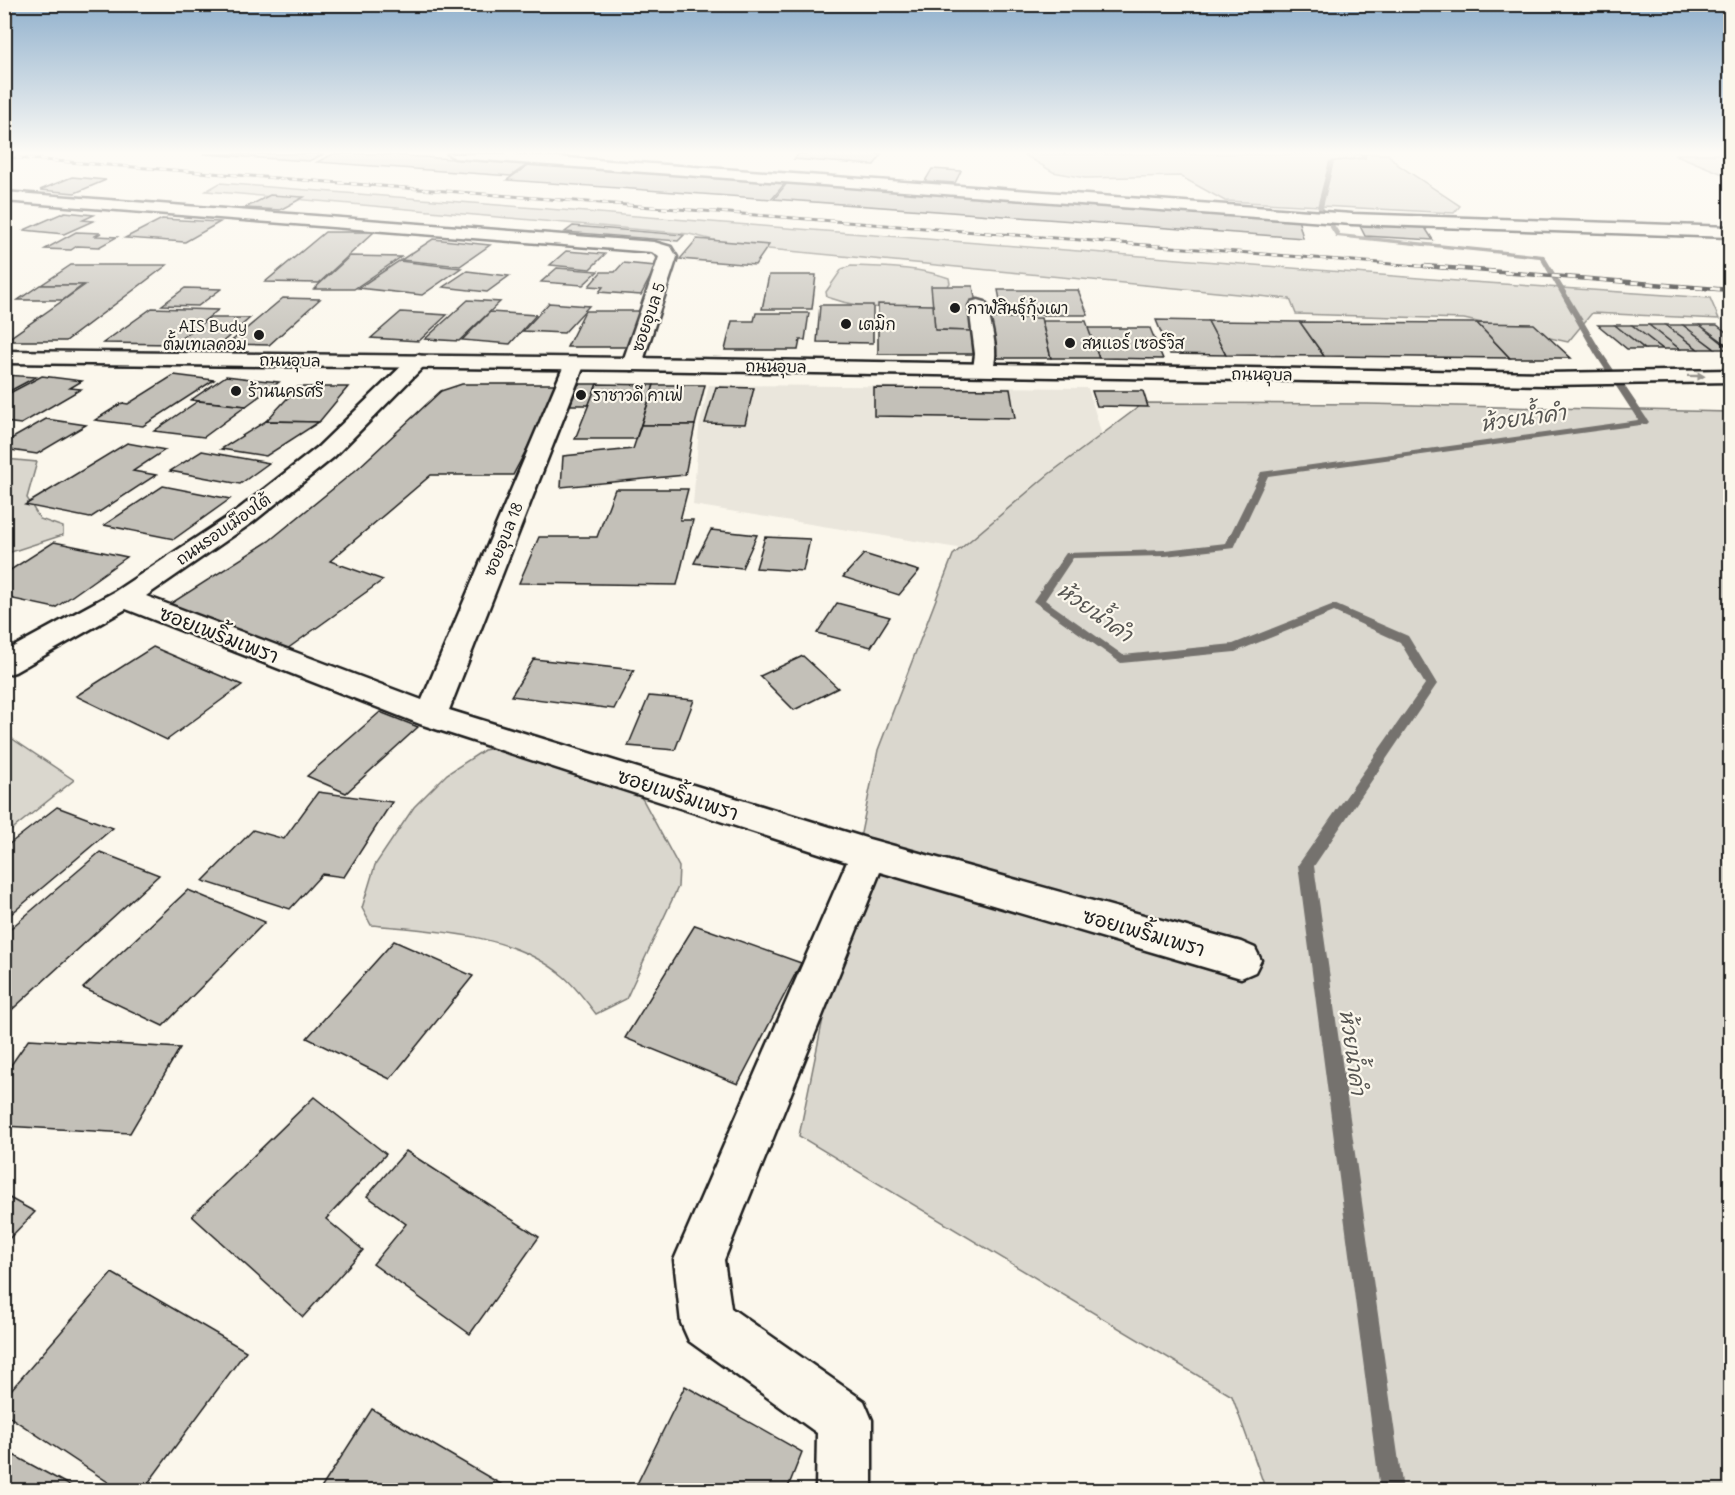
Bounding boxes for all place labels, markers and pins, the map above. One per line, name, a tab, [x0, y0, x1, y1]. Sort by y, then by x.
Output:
place label: กาฬสินธุ์กุ้งเผา	[967, 297, 1068, 321]
marker: กาฬสินธุ์กุ้งเผา	[948, 301, 962, 315]
place label: เตมิก	[858, 314, 896, 334]
place label: AIS Budy ตั้มเทเลคอม	[163, 316, 247, 354]
marker: เตมิก	[839, 317, 853, 331]
marker: AIS Budy ตั้มเทเลคอม	[252, 328, 266, 342]
place label: สหแอร์ เซอร์วิส	[1082, 332, 1186, 353]
marker: สหแอร์ เซอร์วิส	[1063, 336, 1077, 350]
place label: ร้านนครศรี	[248, 381, 324, 401]
marker: ร้านนครศรี	[229, 384, 243, 398]
place label: ราชาวดี คาเฟ่	[593, 384, 683, 405]
marker: ราชาวดี คาเฟ่	[574, 388, 588, 402]

